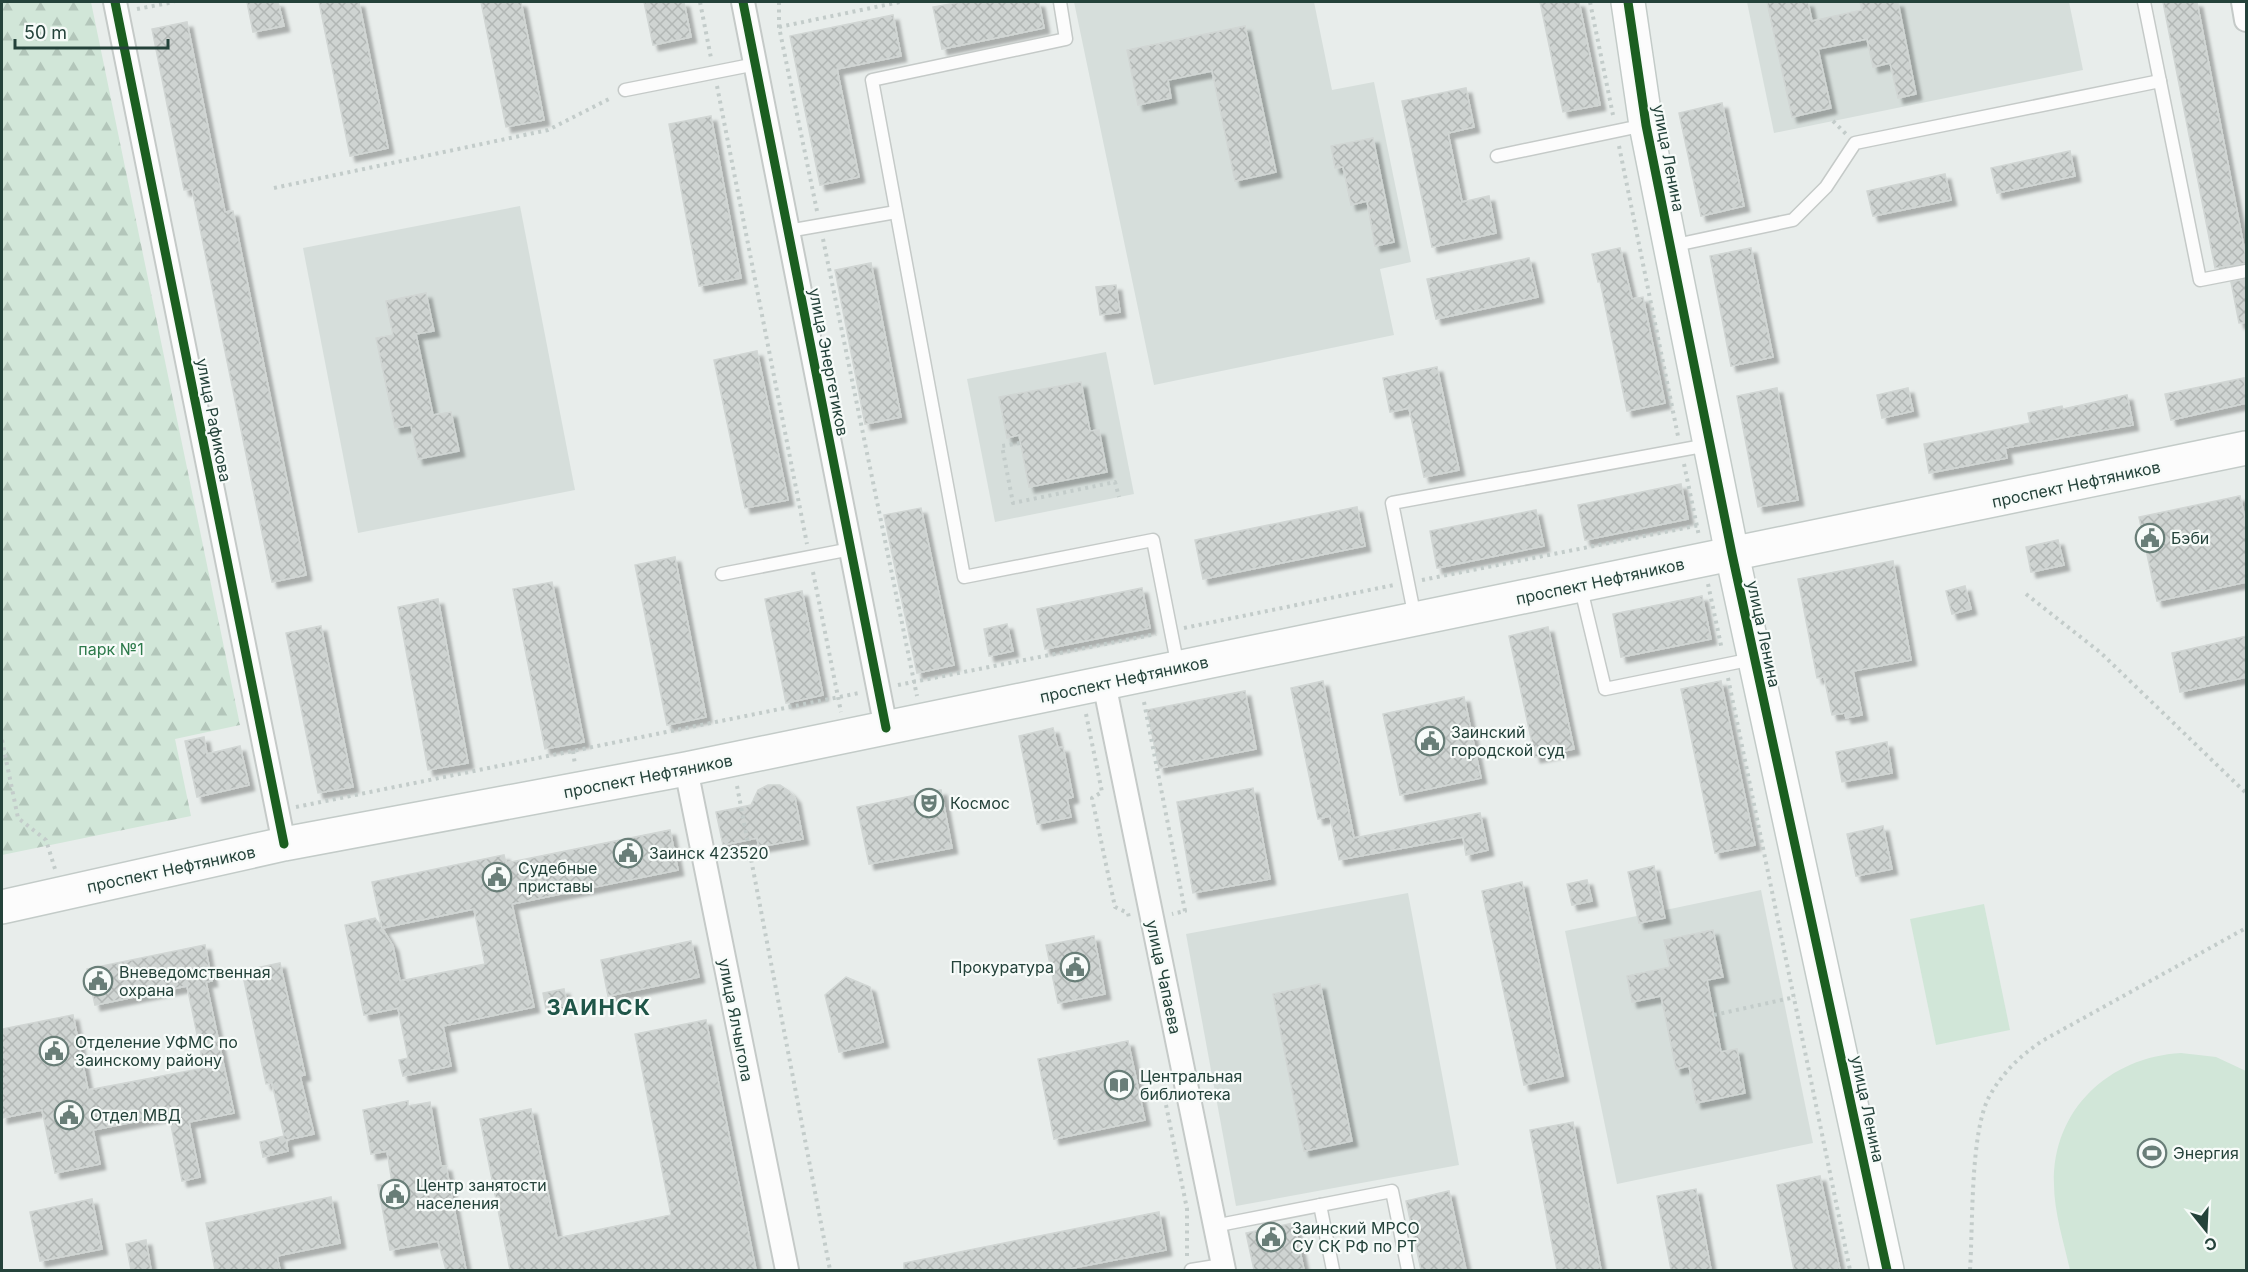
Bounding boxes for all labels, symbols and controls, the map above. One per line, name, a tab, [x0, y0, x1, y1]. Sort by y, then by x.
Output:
scale bar	[15, 12, 168, 50]
text: 50 m	[24, 22, 67, 43]
street label: улица Ленина	[1649, 103, 1689, 213]
street label: улица Энергетиков	[805, 286, 853, 438]
street label: улица Рафикова	[192, 356, 236, 484]
street label: проспект Нефтяников	[1990, 456, 2162, 512]
public building icon: Бэби	[2134, 522, 2166, 554]
place label: Бэби	[2171, 528, 2209, 548]
street label: проспект Нефтяников	[1514, 553, 1686, 609]
street label: улица Ленина	[1743, 579, 1785, 689]
park label: парк №1	[78, 639, 144, 659]
street label: проспект Нефтяников	[1038, 651, 1210, 707]
place label: Заинский городской суд	[1451, 722, 1565, 760]
public building icon: Заинский городской суд	[1414, 725, 1446, 757]
street label: проспект Нефтяников	[562, 750, 734, 802]
theatre icon: Космос	[913, 787, 945, 819]
place label: Космос	[950, 793, 1010, 813]
public building icon: Заинск 423520	[612, 837, 644, 869]
street label: проспект Нефтяников	[85, 841, 257, 897]
place label: Заинск 423520	[649, 843, 769, 863]
place label: Судебные приставы	[518, 858, 597, 896]
public building icon: Судебные приставы	[481, 861, 513, 893]
street label: улица Чапаева	[1142, 918, 1186, 1036]
public building icon: Прокуратура	[1059, 951, 1091, 983]
street label: улица Ялчыгола	[714, 957, 758, 1083]
place label: Прокуратура	[950, 957, 1054, 977]
place label: Вневедомственная охрана	[119, 962, 271, 1000]
public building icon: Вневедомственная охрана	[82, 965, 114, 997]
district label: ЗАИНСК	[547, 994, 651, 1020]
place label: Отделение УФМС по Заинскому району	[75, 1032, 238, 1070]
public building icon: Отделение УФМС по Заинскому району	[38, 1035, 70, 1067]
street label: улица Ленина	[1847, 1054, 1889, 1164]
place label: Центральная библиотека	[1140, 1066, 1242, 1104]
library icon: Центральная библиотека	[1103, 1069, 1135, 1101]
public building icon: Отдел МВД	[53, 1099, 85, 1131]
place label: Отдел МВД	[90, 1105, 181, 1125]
sports icon: Энергия	[2136, 1137, 2168, 1169]
place label: Энергия	[2173, 1143, 2239, 1163]
place label: Центр занятости населения	[416, 1175, 547, 1213]
public building icon: Центр занятости населения	[379, 1178, 411, 1210]
north arrow	[2176, 1200, 2236, 1260]
place label: Заинский МРСО СУ СК РФ по РТ	[1292, 1218, 1420, 1256]
public building icon: Заинский МРСО СУ СК РФ по РТ	[1255, 1221, 1287, 1253]
text: С	[2202, 1233, 2219, 1256]

